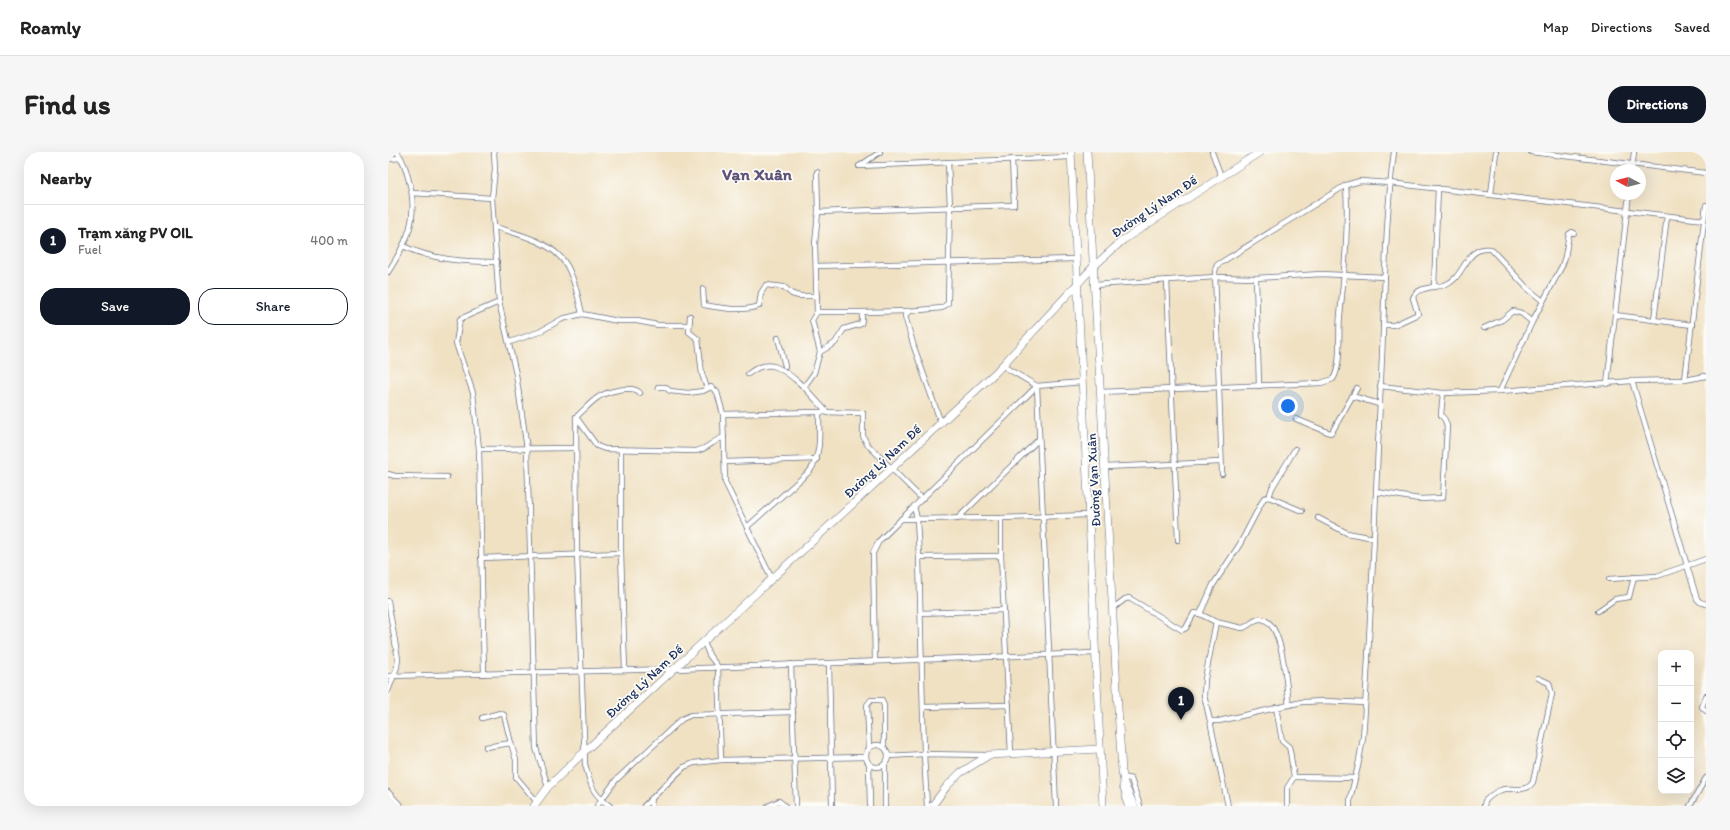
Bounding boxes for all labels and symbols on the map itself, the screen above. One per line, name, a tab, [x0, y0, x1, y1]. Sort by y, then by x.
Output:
district label: Vạn Xuân	[722, 164, 793, 184]
north arrow	[1610, 164, 1646, 200]
street label: Đường Lý Nam Đế	[1109, 172, 1201, 241]
your location	[1278, 396, 1298, 416]
street label: Đường Lý Nam Đế	[841, 421, 925, 501]
street label: Đường Vạn Xuân	[1084, 433, 1103, 527]
street label: Đường Lý Nam Đế	[603, 641, 687, 721]
pin: 1	[1168, 687, 1194, 720]

